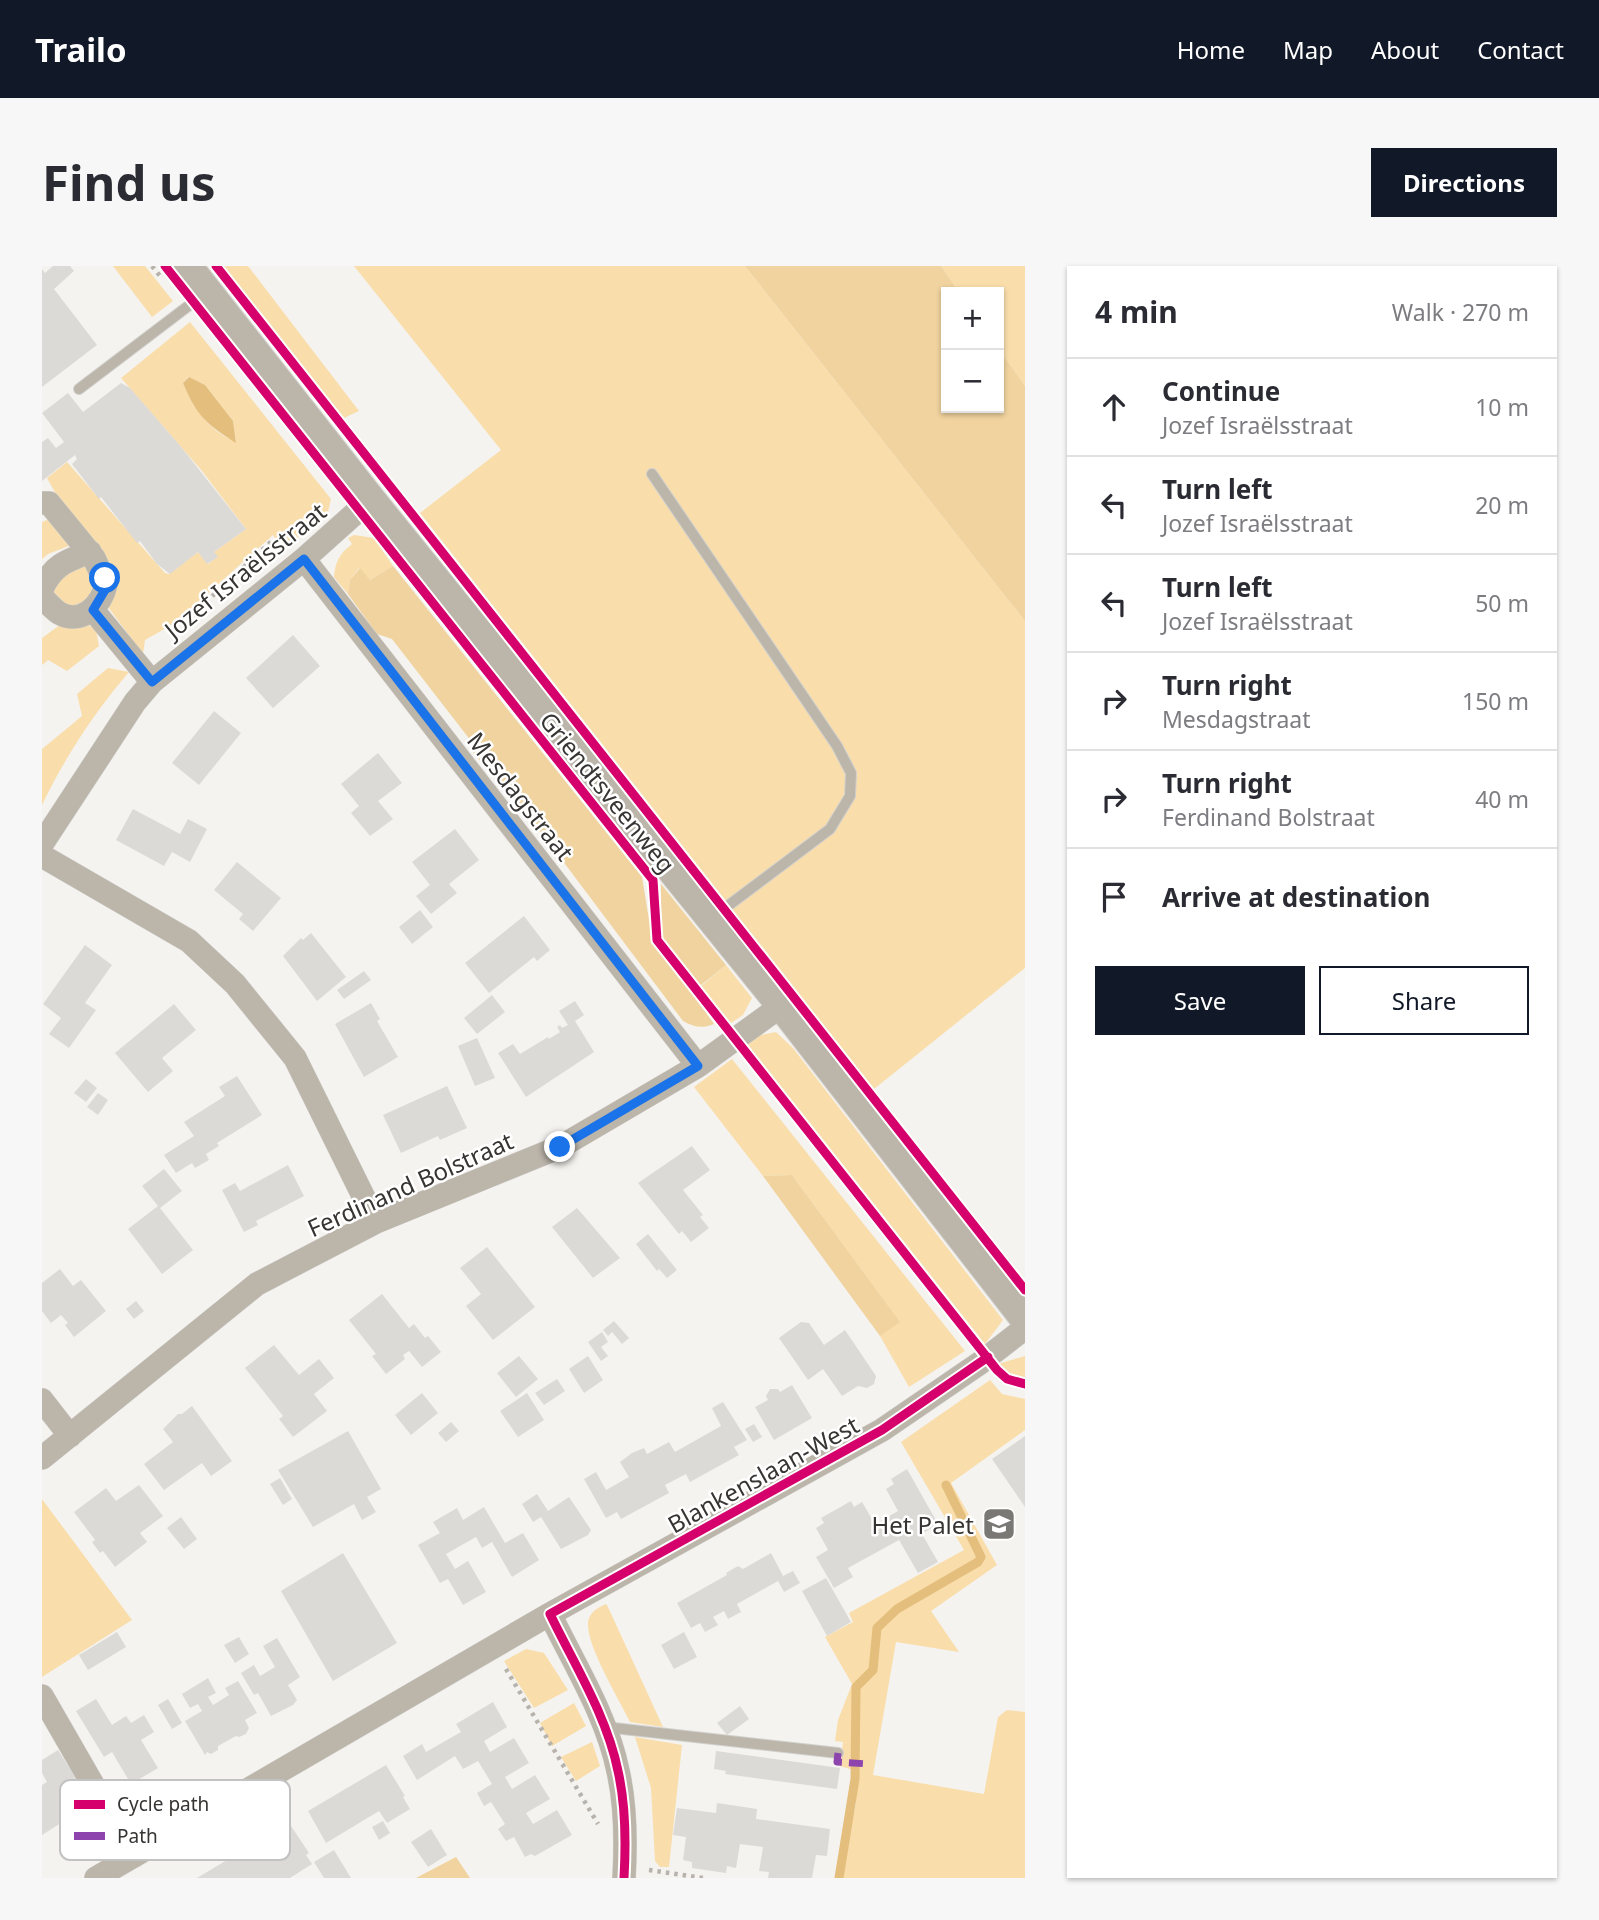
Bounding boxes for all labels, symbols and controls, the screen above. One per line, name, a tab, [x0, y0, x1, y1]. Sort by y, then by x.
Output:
text: Trailo	[35, 27, 127, 72]
text: Home	[1177, 33, 1245, 66]
text: Map	[1283, 33, 1333, 66]
text: About	[1371, 33, 1439, 66]
text: Contact	[1477, 33, 1564, 66]
button: Directions	[1371, 148, 1557, 217]
text: Find us	[42, 149, 216, 215]
map controls	[941, 287, 1004, 413]
button: +	[941, 287, 1004, 350]
text: 4 min	[1095, 291, 1178, 332]
text: Walk · 270 m	[1392, 296, 1529, 328]
button: −	[941, 350, 1004, 413]
text: Continue	[1162, 373, 1280, 409]
icon: ahead	[1095, 388, 1133, 426]
text: 10 m	[1475, 391, 1529, 423]
text: Jozef Israëlsstraat	[1162, 409, 1353, 441]
text: Turn left	[1162, 471, 1273, 507]
icon: left	[1095, 486, 1133, 524]
text: 20 m	[1475, 489, 1529, 521]
street label: Jozef Israëlsstraat	[156, 494, 333, 647]
text: Jozef Israëlsstraat	[1162, 507, 1353, 539]
route start	[89, 562, 120, 593]
text: Turn left	[1162, 569, 1273, 605]
icon: left	[1095, 584, 1133, 622]
text: 50 m	[1475, 587, 1529, 619]
text: Jozef Israëlsstraat	[1162, 605, 1353, 637]
text: Turn right	[1162, 667, 1292, 703]
icon: right	[1095, 682, 1133, 720]
text: 150 m	[1462, 685, 1529, 717]
text: Mesdagstraat	[1162, 703, 1311, 735]
street label: Griendtsveenweg	[533, 705, 683, 879]
street label: Mesdagstraat	[460, 725, 582, 867]
text: Turn right	[1162, 765, 1292, 801]
icon: right	[1095, 780, 1133, 818]
text: 40 m	[1475, 783, 1529, 815]
text: Ferdinand Bolstraat	[1162, 801, 1375, 833]
icon: arrive	[1095, 878, 1133, 916]
text: Arrive at destination	[1162, 879, 1431, 915]
button: Save	[1095, 966, 1305, 1035]
button: Share	[1319, 966, 1529, 1035]
street label: Ferdinand Bolstraat	[302, 1124, 518, 1244]
route end	[544, 1131, 575, 1162]
street label: Blankenslaan-West	[661, 1408, 865, 1540]
school or university icon: Het Palet	[980, 1505, 1018, 1543]
place label: Het Palet	[871, 1508, 974, 1541]
legend	[60, 1780, 290, 1860]
text: Cycle path	[117, 1791, 209, 1817]
text: Path	[117, 1823, 158, 1849]

